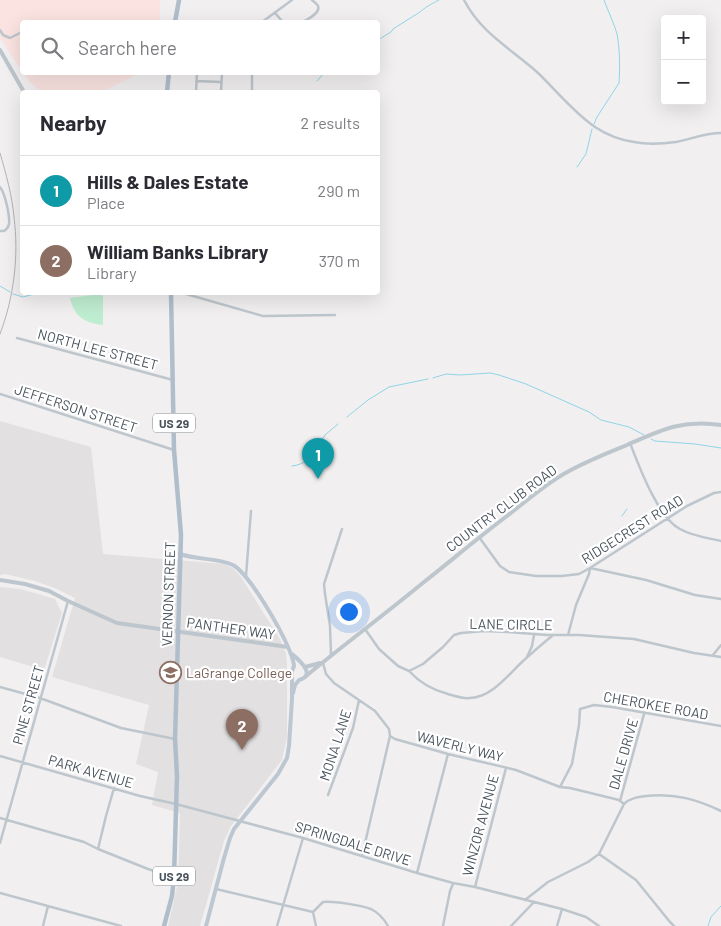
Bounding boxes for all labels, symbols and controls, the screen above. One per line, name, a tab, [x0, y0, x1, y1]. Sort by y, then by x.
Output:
map controls	[661, 15, 706, 105]
button: +	[661, 15, 706, 60]
search box	[20, 20, 380, 75]
icon: search	[38, 34, 66, 62]
text: Search here	[78, 36, 177, 59]
button: −	[661, 60, 706, 105]
text: Nearby	[40, 110, 106, 135]
text: 2 results	[301, 113, 360, 132]
text: Hills & Dales Estate	[87, 170, 249, 193]
text: 1	[53, 181, 59, 200]
text: 290 m	[318, 181, 360, 200]
text: Place	[87, 193, 125, 212]
text: William Banks Library	[87, 240, 268, 263]
text: 2	[52, 251, 60, 270]
text: 370 m	[319, 251, 360, 270]
text: Library	[87, 263, 137, 282]
street label: NORTH LEE STREET	[36, 325, 160, 373]
street label: JEFFERSON STREET	[13, 380, 140, 436]
road number: US 29	[153, 413, 195, 432]
pin: 1	[302, 438, 334, 479]
street label: COUNTRY CLUB ROAD	[442, 461, 560, 555]
street label: RIDGECREST ROAD	[578, 491, 686, 567]
street label: VERNON STREET	[158, 541, 178, 647]
your location	[336, 599, 362, 625]
street label: PANTHER WAY	[186, 613, 276, 643]
street label: LANE CIRCLE	[469, 615, 553, 633]
school or university icon: LaGrange College	[158, 660, 182, 684]
street label: PINE STREET	[9, 663, 47, 747]
place label: LaGrange College	[186, 664, 292, 681]
street label: CHEROKEE ROAD	[602, 687, 710, 723]
street label: MONA LANE	[315, 707, 355, 783]
pin: 2	[226, 709, 258, 750]
street label: DALE DRIVE	[605, 716, 641, 792]
street label: WAVERLY WAY	[415, 727, 505, 765]
street label: PARK AVENUE	[46, 751, 136, 791]
street label: WINZOR AVENUE	[458, 772, 502, 878]
street label: SPRINGDALE DRIVE	[293, 817, 413, 869]
road number: US 29	[153, 866, 195, 886]

